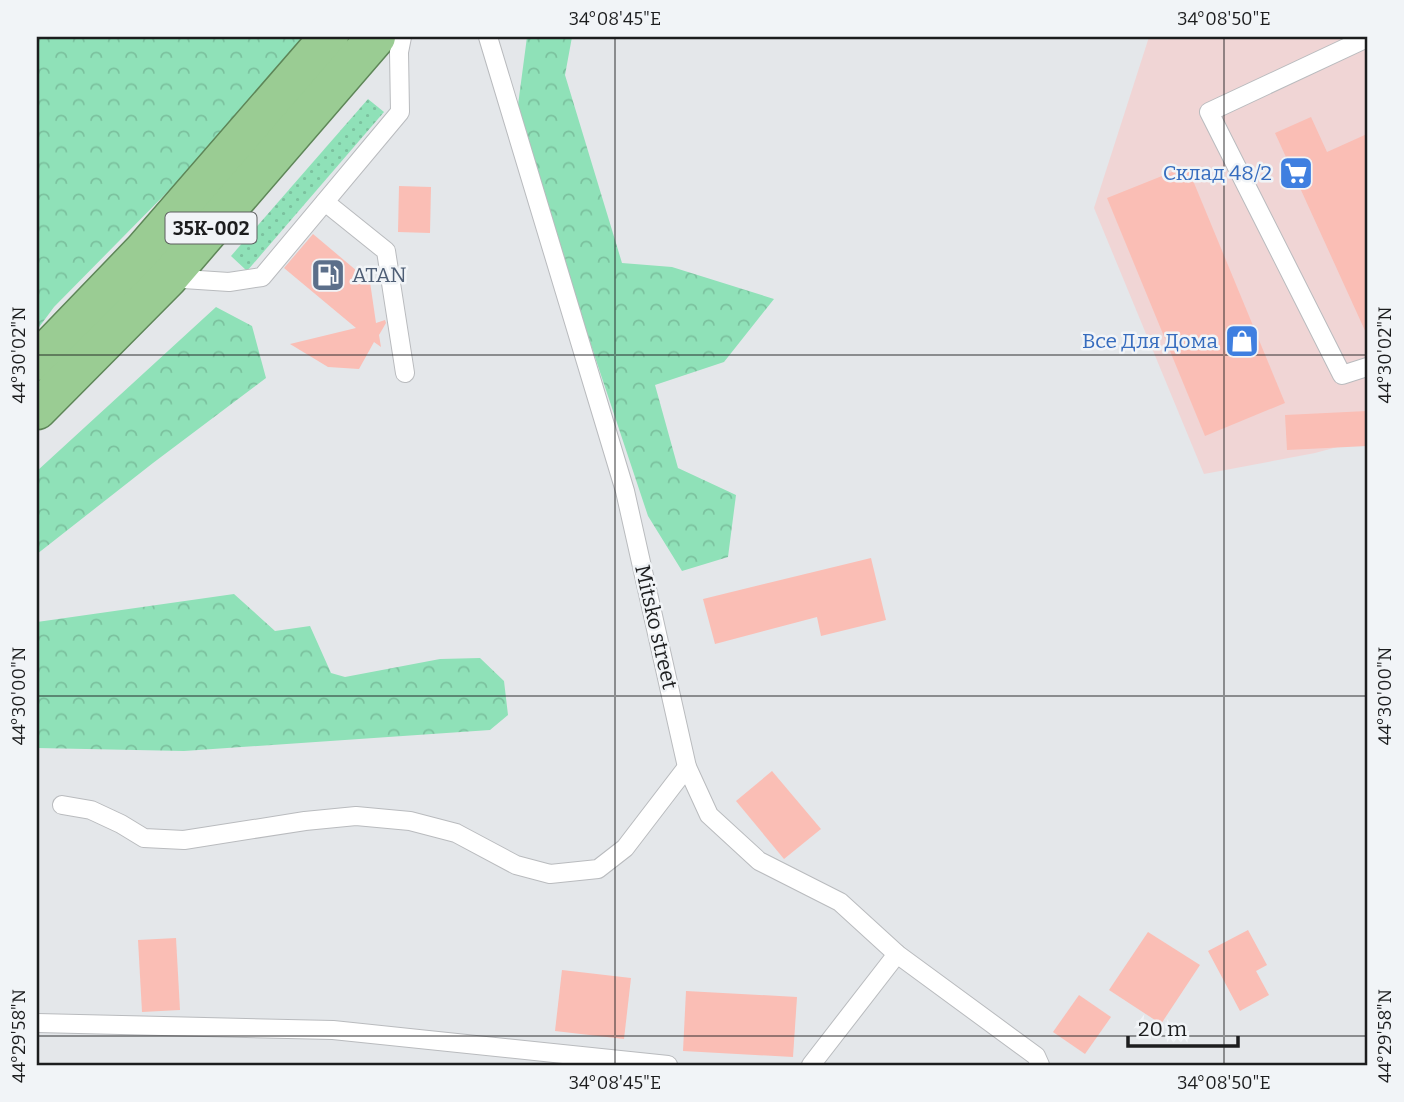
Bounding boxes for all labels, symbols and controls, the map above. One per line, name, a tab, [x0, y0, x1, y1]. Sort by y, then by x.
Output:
text: 34°08'45"E	[569, 8, 661, 30]
text: 34°08'50"E	[1177, 8, 1271, 30]
supermarket icon: Склад 48/2	[1277, 154, 1315, 192]
place label: Склад 48/2	[1163, 160, 1272, 186]
road number: 35К-002	[166, 212, 256, 244]
fuel station icon: ATAN	[309, 256, 347, 294]
place label: ATAN	[352, 262, 407, 288]
text: 44°30'02"N	[8, 307, 30, 403]
text: 44°30'02"N	[1374, 307, 1396, 403]
shop icon: Все Для Дома	[1223, 322, 1261, 360]
place label: Все Для Дома	[1082, 328, 1218, 354]
street label: Mitsko street	[629, 562, 683, 692]
text: 44°30'00"N	[8, 647, 30, 745]
text: 44°30'00"N	[1374, 647, 1396, 745]
text: 44°29'58"N	[8, 989, 30, 1083]
text: 44°29'58"N	[1374, 989, 1396, 1083]
scale bar	[1128, 1004, 1238, 1048]
text: 20 m	[1138, 1016, 1187, 1042]
text: 34°08'45"E	[569, 1072, 661, 1094]
text: 34°08'50"E	[1177, 1072, 1271, 1094]

